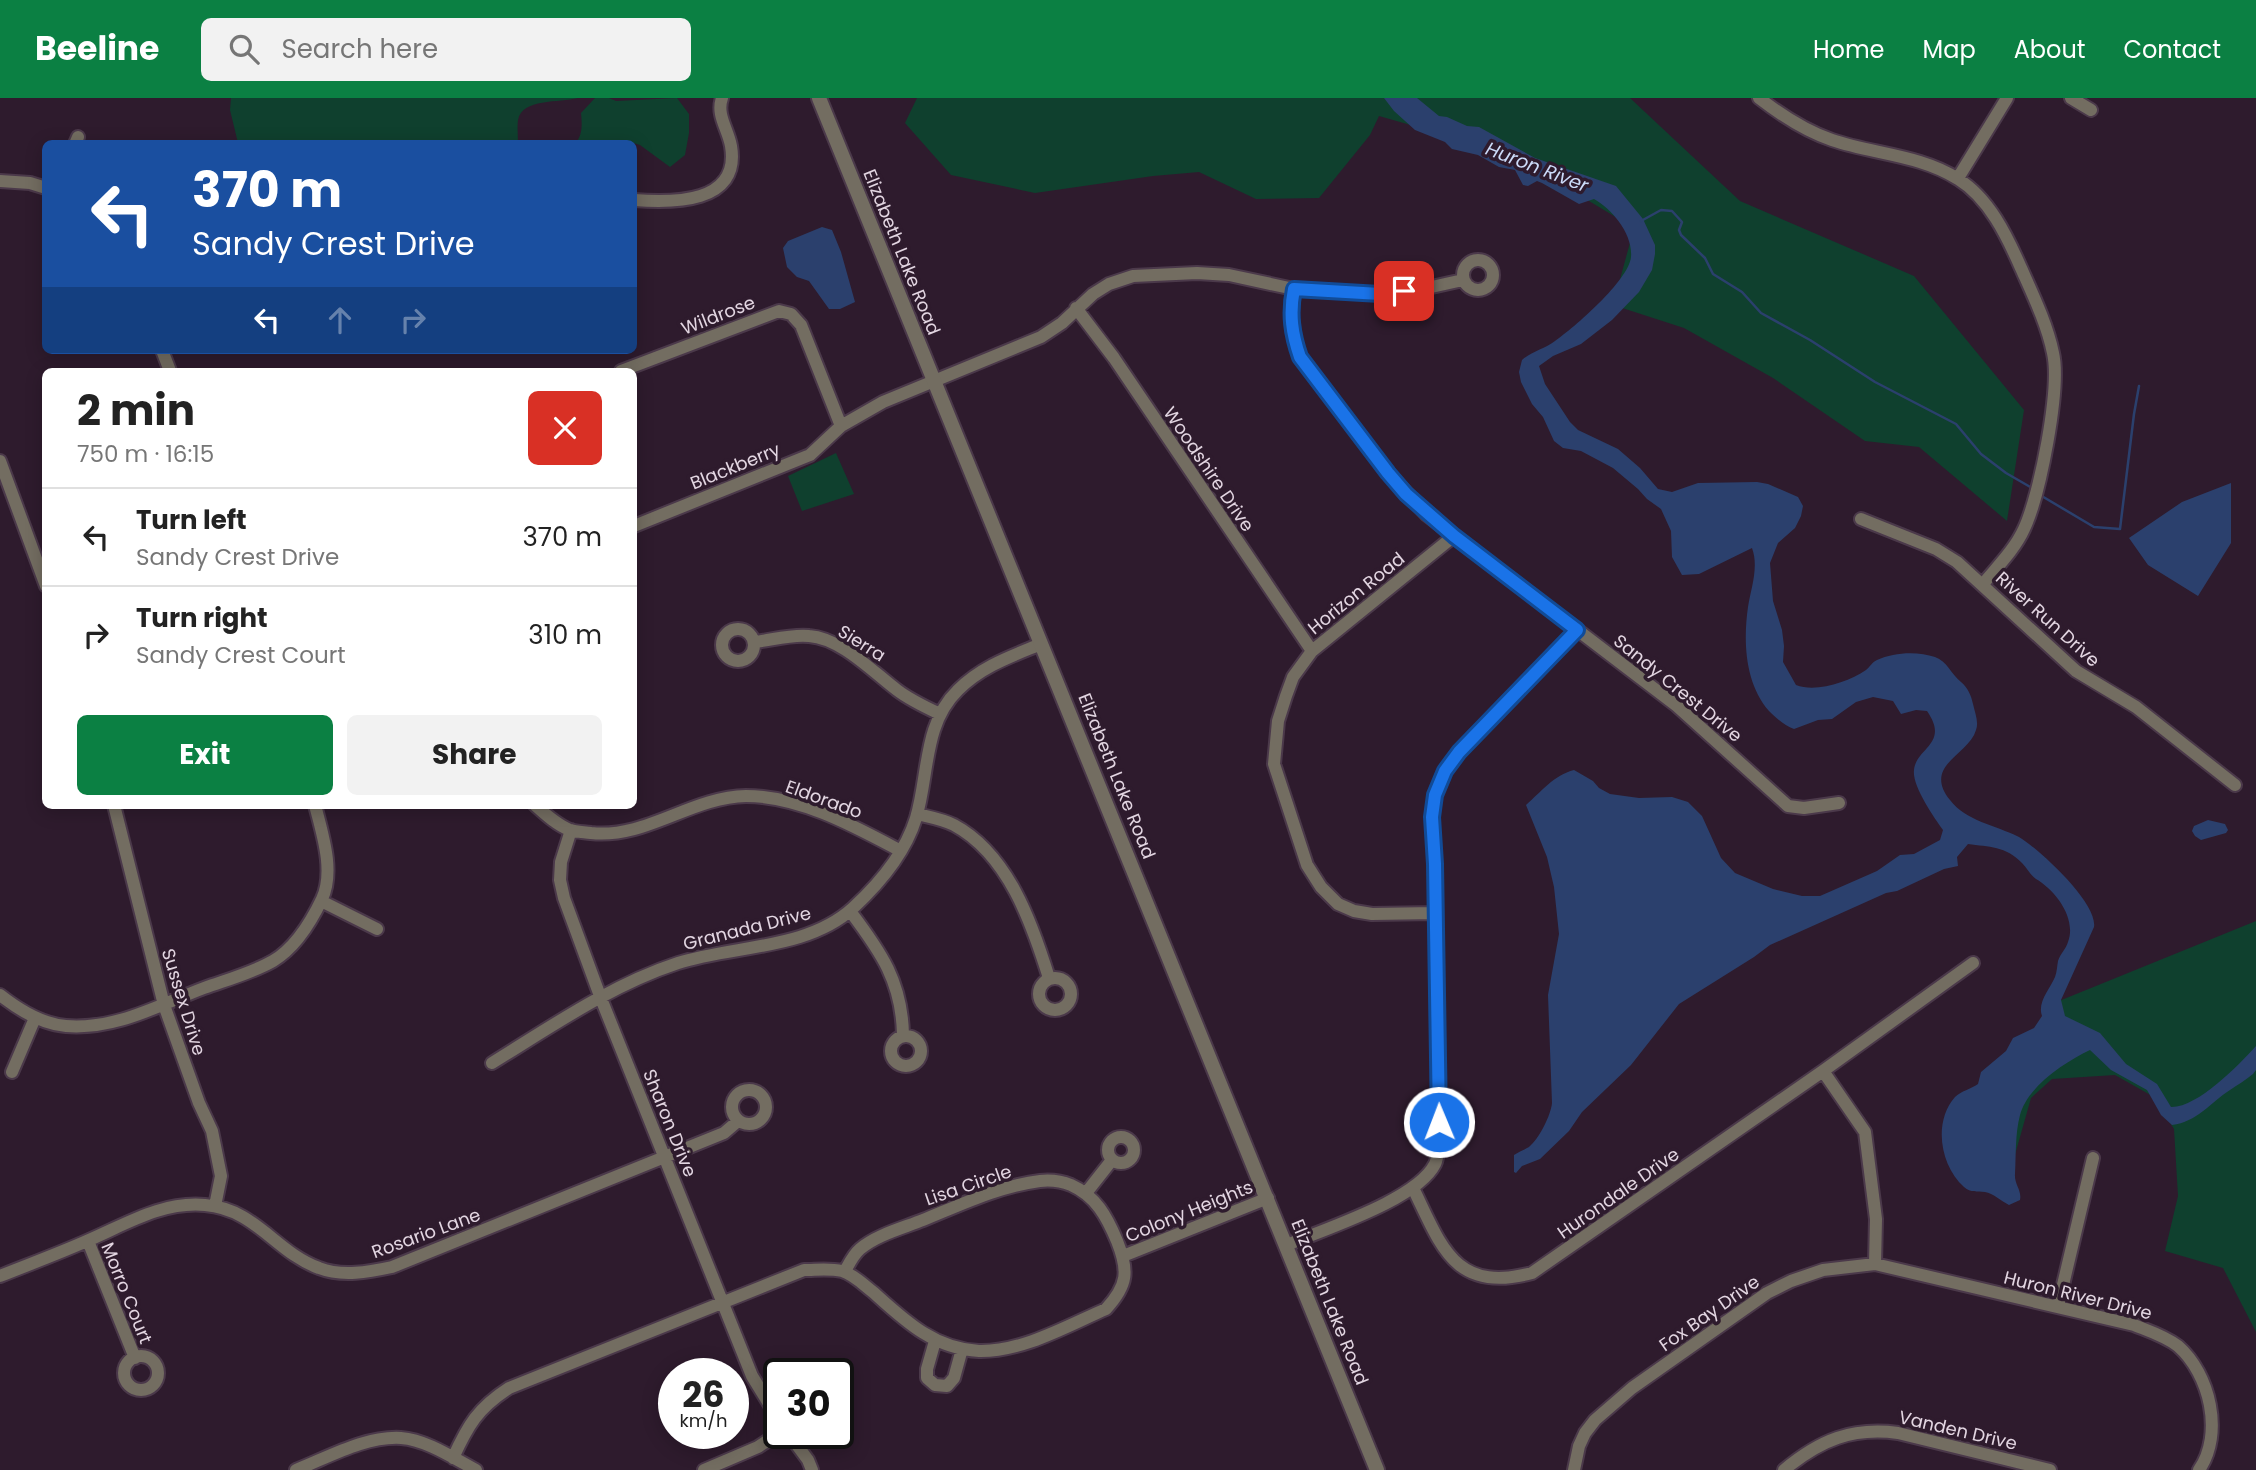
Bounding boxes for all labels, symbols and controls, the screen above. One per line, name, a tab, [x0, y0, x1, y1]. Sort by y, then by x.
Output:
search box	[201, 18, 691, 81]
text: Beeline	[35, 25, 159, 72]
icon: search	[225, 30, 263, 68]
text: Search here	[281, 31, 438, 67]
text: Home	[1813, 33, 1885, 66]
text: Map	[1923, 33, 1976, 66]
text: About	[2014, 33, 2085, 66]
text: Contact	[2123, 33, 2221, 66]
water label: Huron River	[1482, 135, 1593, 199]
text: 370 m	[192, 156, 342, 224]
street label: Elizabeth Lake Road	[857, 165, 947, 339]
icon: left	[77, 168, 168, 259]
text: Sandy Crest Drive	[192, 221, 475, 266]
pin	[1374, 261, 1434, 321]
icon: arrive	[1385, 272, 1423, 310]
street label: Wildrose	[677, 289, 759, 341]
icon: left	[248, 301, 286, 339]
icon: ahead	[321, 301, 359, 339]
icon: right	[394, 301, 432, 339]
text: 2 min	[77, 381, 195, 440]
button: close	[528, 391, 602, 465]
street label: Woodshire Drive	[1158, 402, 1260, 536]
street label: Blackberry	[686, 437, 784, 495]
text: 750 m · 16:15	[77, 438, 214, 470]
text: Turn left	[136, 502, 247, 538]
icon: left	[77, 518, 115, 556]
text: 370 m	[522, 519, 602, 555]
text: Sandy Crest Drive	[136, 541, 339, 573]
street label: Horizon Road	[1302, 546, 1410, 640]
street label: River Run Drive	[1991, 566, 2105, 672]
text: Turn right	[136, 600, 268, 636]
icon: right	[77, 616, 115, 654]
text: 310 m	[528, 617, 602, 653]
street label: Sierra	[833, 619, 891, 667]
street label: Sandy Crest Drive	[1608, 628, 1748, 748]
text: Sandy Crest Court	[136, 639, 346, 671]
street label: Elizabeth Lake Road	[1072, 689, 1162, 863]
button: Exit	[77, 715, 333, 795]
button: Share	[347, 715, 602, 795]
street label: Eldorado	[782, 774, 866, 824]
street label: Granada Drive	[680, 900, 814, 956]
street label: Sussex Drive	[156, 945, 212, 1059]
street label: Sharon Drive	[637, 1065, 703, 1181]
position arrow	[1402, 1085, 1476, 1159]
street label: Hurondale Drive	[1552, 1142, 1684, 1244]
street label: Lisa Circle	[921, 1159, 1015, 1211]
street label: Colony Heights	[1121, 1174, 1257, 1248]
street label: Rosario Lane	[368, 1202, 484, 1264]
street label: Elizabeth Lake Road	[1285, 1215, 1375, 1389]
street label: Morro Court	[95, 1239, 159, 1347]
street label: Huron River Drive	[2001, 1265, 2155, 1325]
street label: Fox Bay Drive	[1654, 1269, 1764, 1357]
speed limit sign: 30	[763, 1358, 854, 1449]
text: 26	[682, 1370, 725, 1419]
street label: Vanden Drive	[1896, 1404, 2020, 1456]
text: km/h	[680, 1408, 727, 1433]

